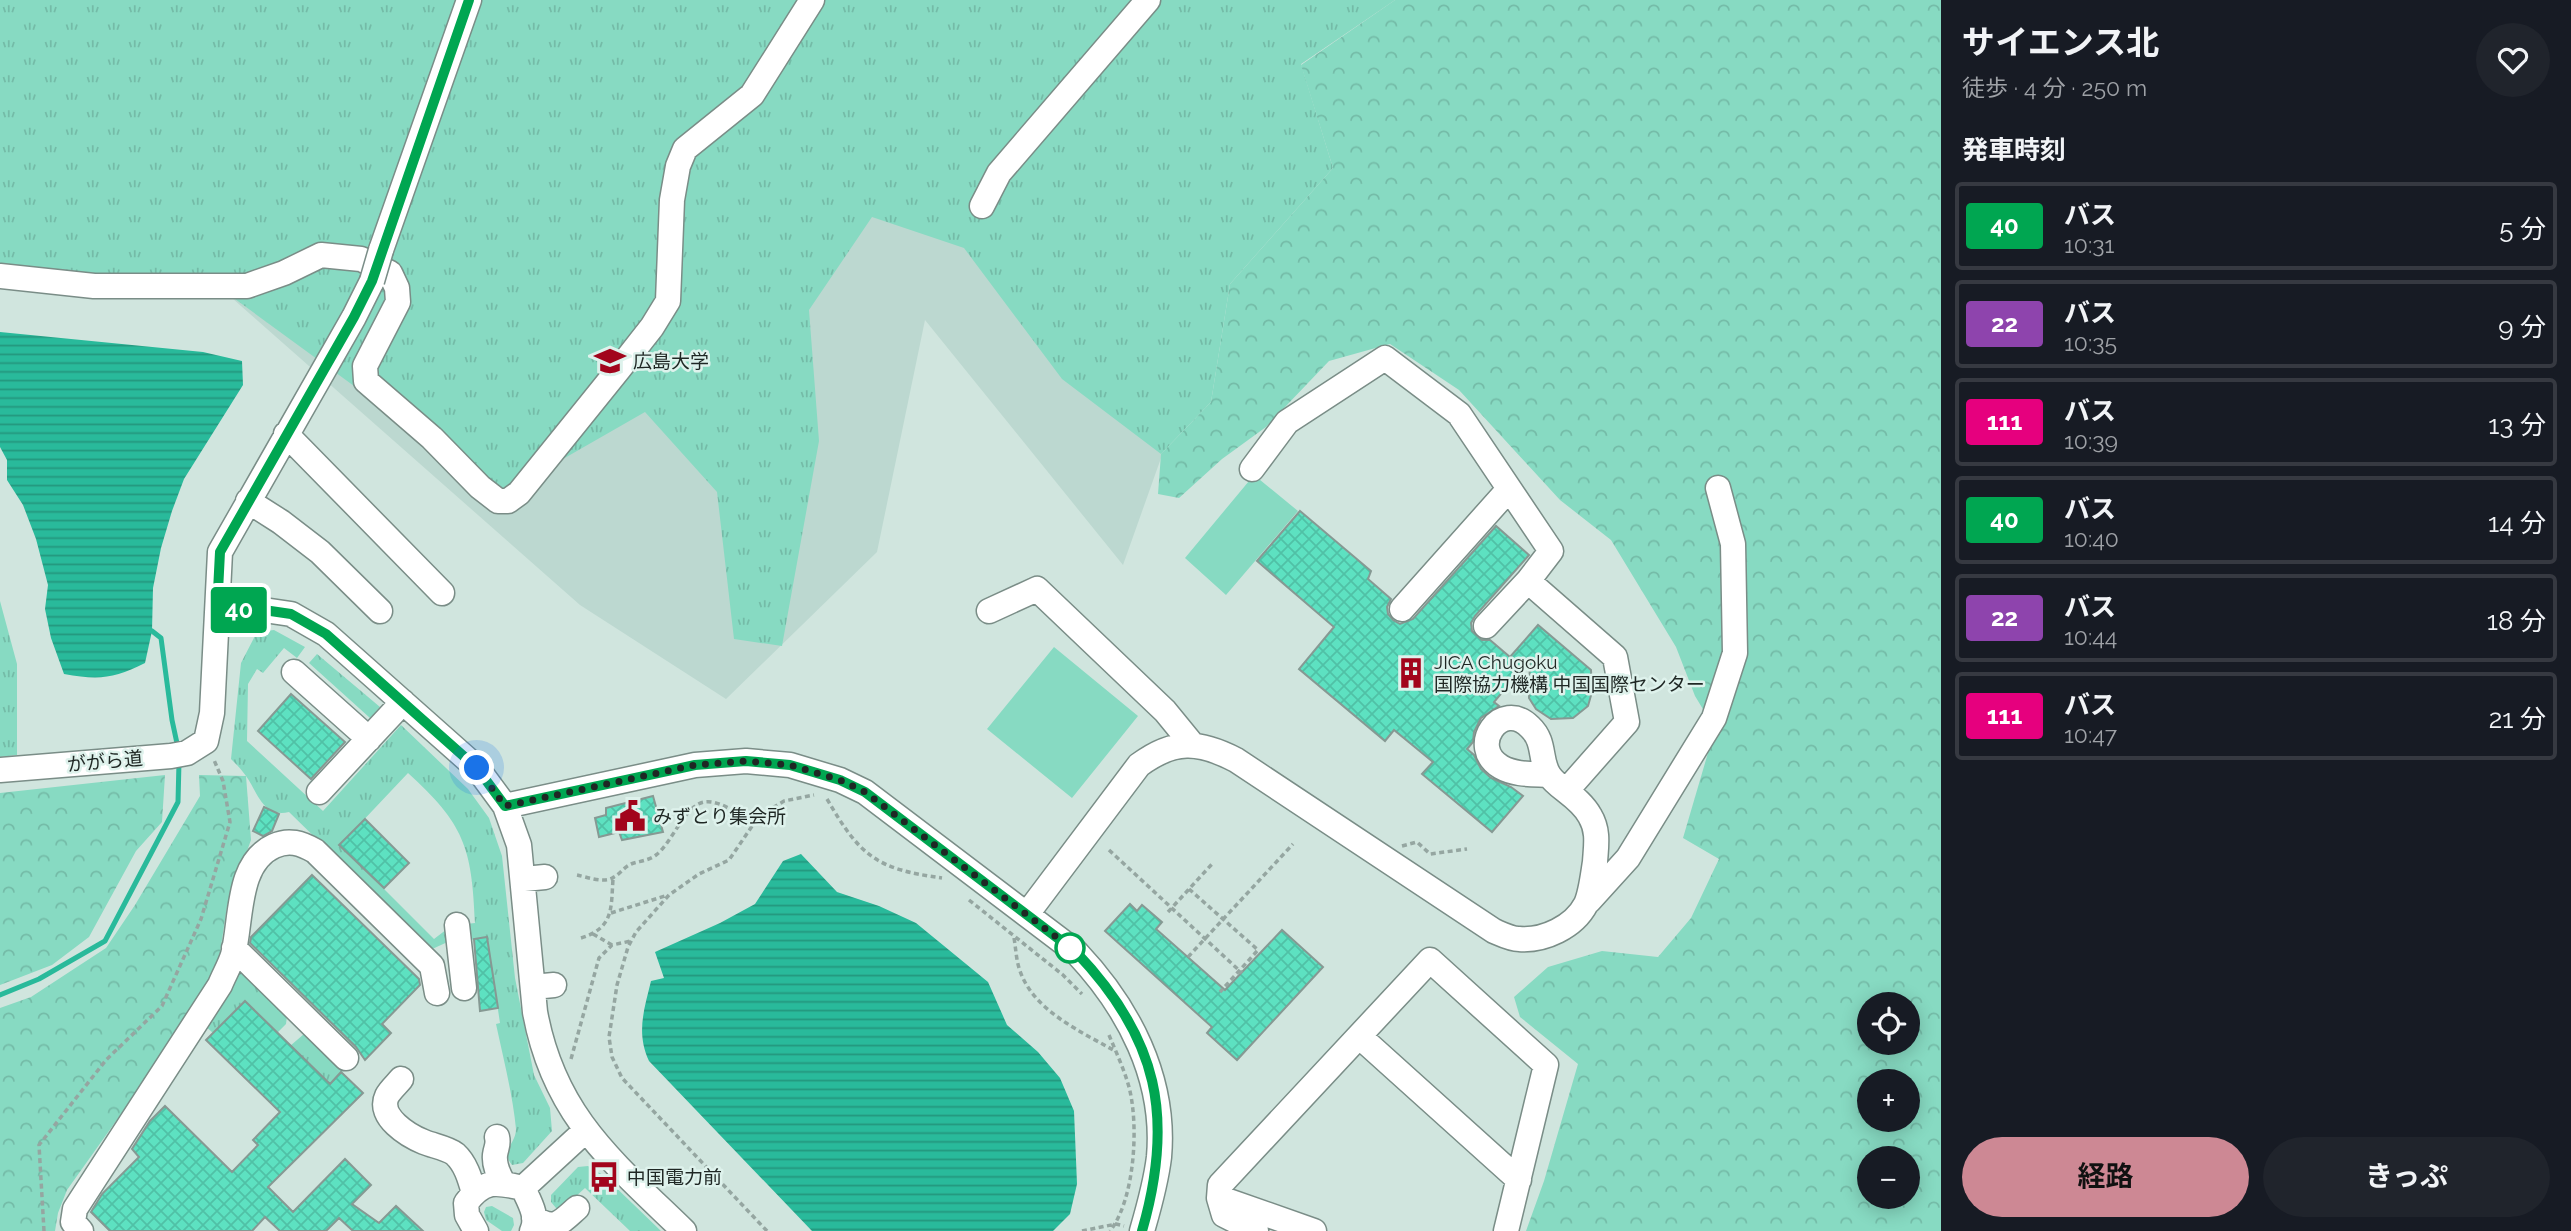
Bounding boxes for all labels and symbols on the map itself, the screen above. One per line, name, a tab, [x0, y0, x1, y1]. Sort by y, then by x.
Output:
school or university icon: 広島大学	[593, 344, 627, 378]
place label: 広島大学	[633, 350, 709, 372]
line badge: 40	[208, 587, 270, 633]
place label: JICA Chugoku 国際協力機構 中国国際センター	[1434, 651, 1705, 695]
building icon: JICA Chugoku 国際協力機構 中国国際センター	[1394, 656, 1428, 690]
street label: ががら道	[66, 747, 144, 775]
your location	[459, 750, 494, 785]
public building icon: みずとり集会所	[613, 799, 647, 833]
place label: みずとり集会所	[653, 805, 786, 827]
unlabelled marker	[1055, 933, 1085, 963]
bus stop icon: 中国電力前	[587, 1160, 621, 1194]
place label: 中国電力前	[627, 1166, 722, 1188]

